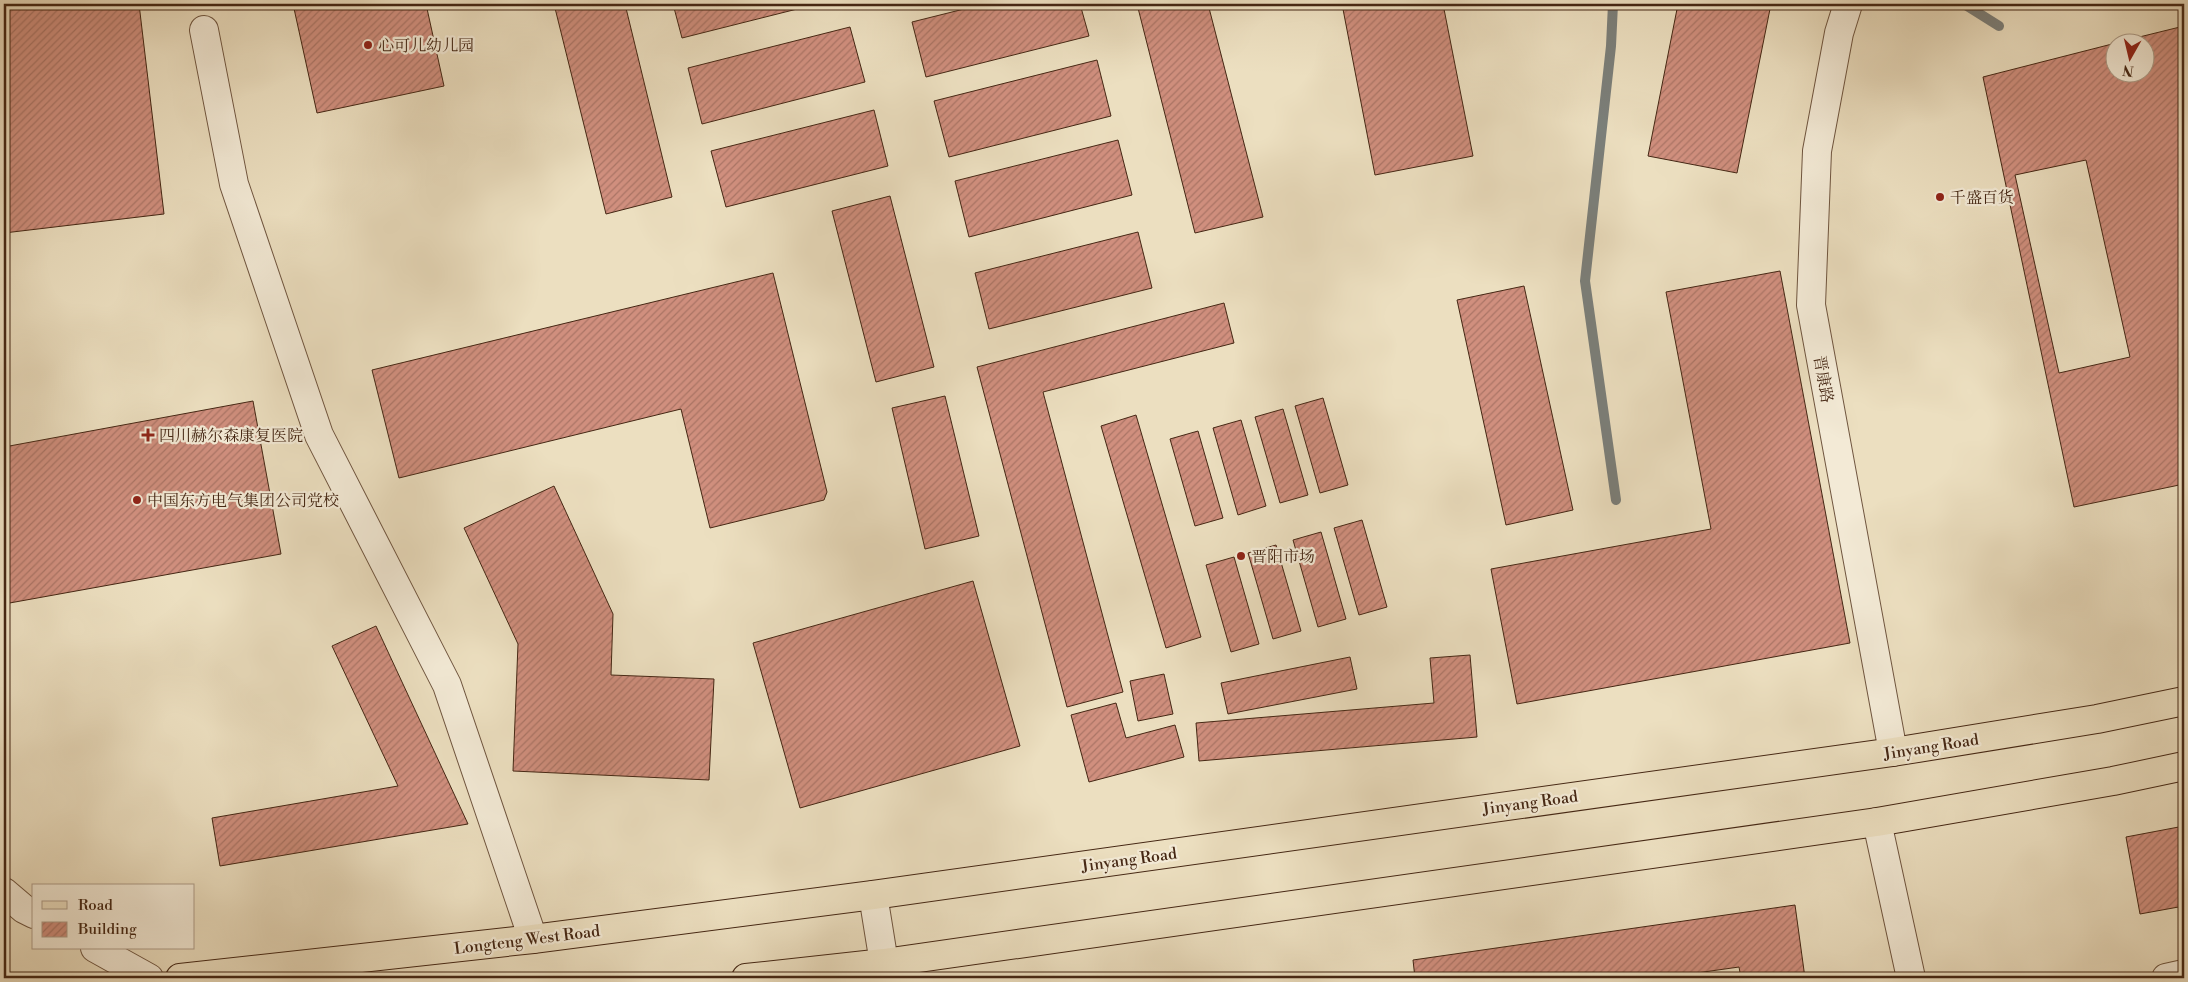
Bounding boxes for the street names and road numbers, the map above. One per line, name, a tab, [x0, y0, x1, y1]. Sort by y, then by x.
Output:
street label: 晋康路	[1809, 354, 1837, 405]
street label: Jinyang Road	[1881, 730, 1980, 765]
street label: Jinyang Road	[1480, 786, 1579, 820]
street label: Jinyang Road	[1079, 843, 1178, 877]
street label: Longteng West Road	[453, 921, 601, 959]

